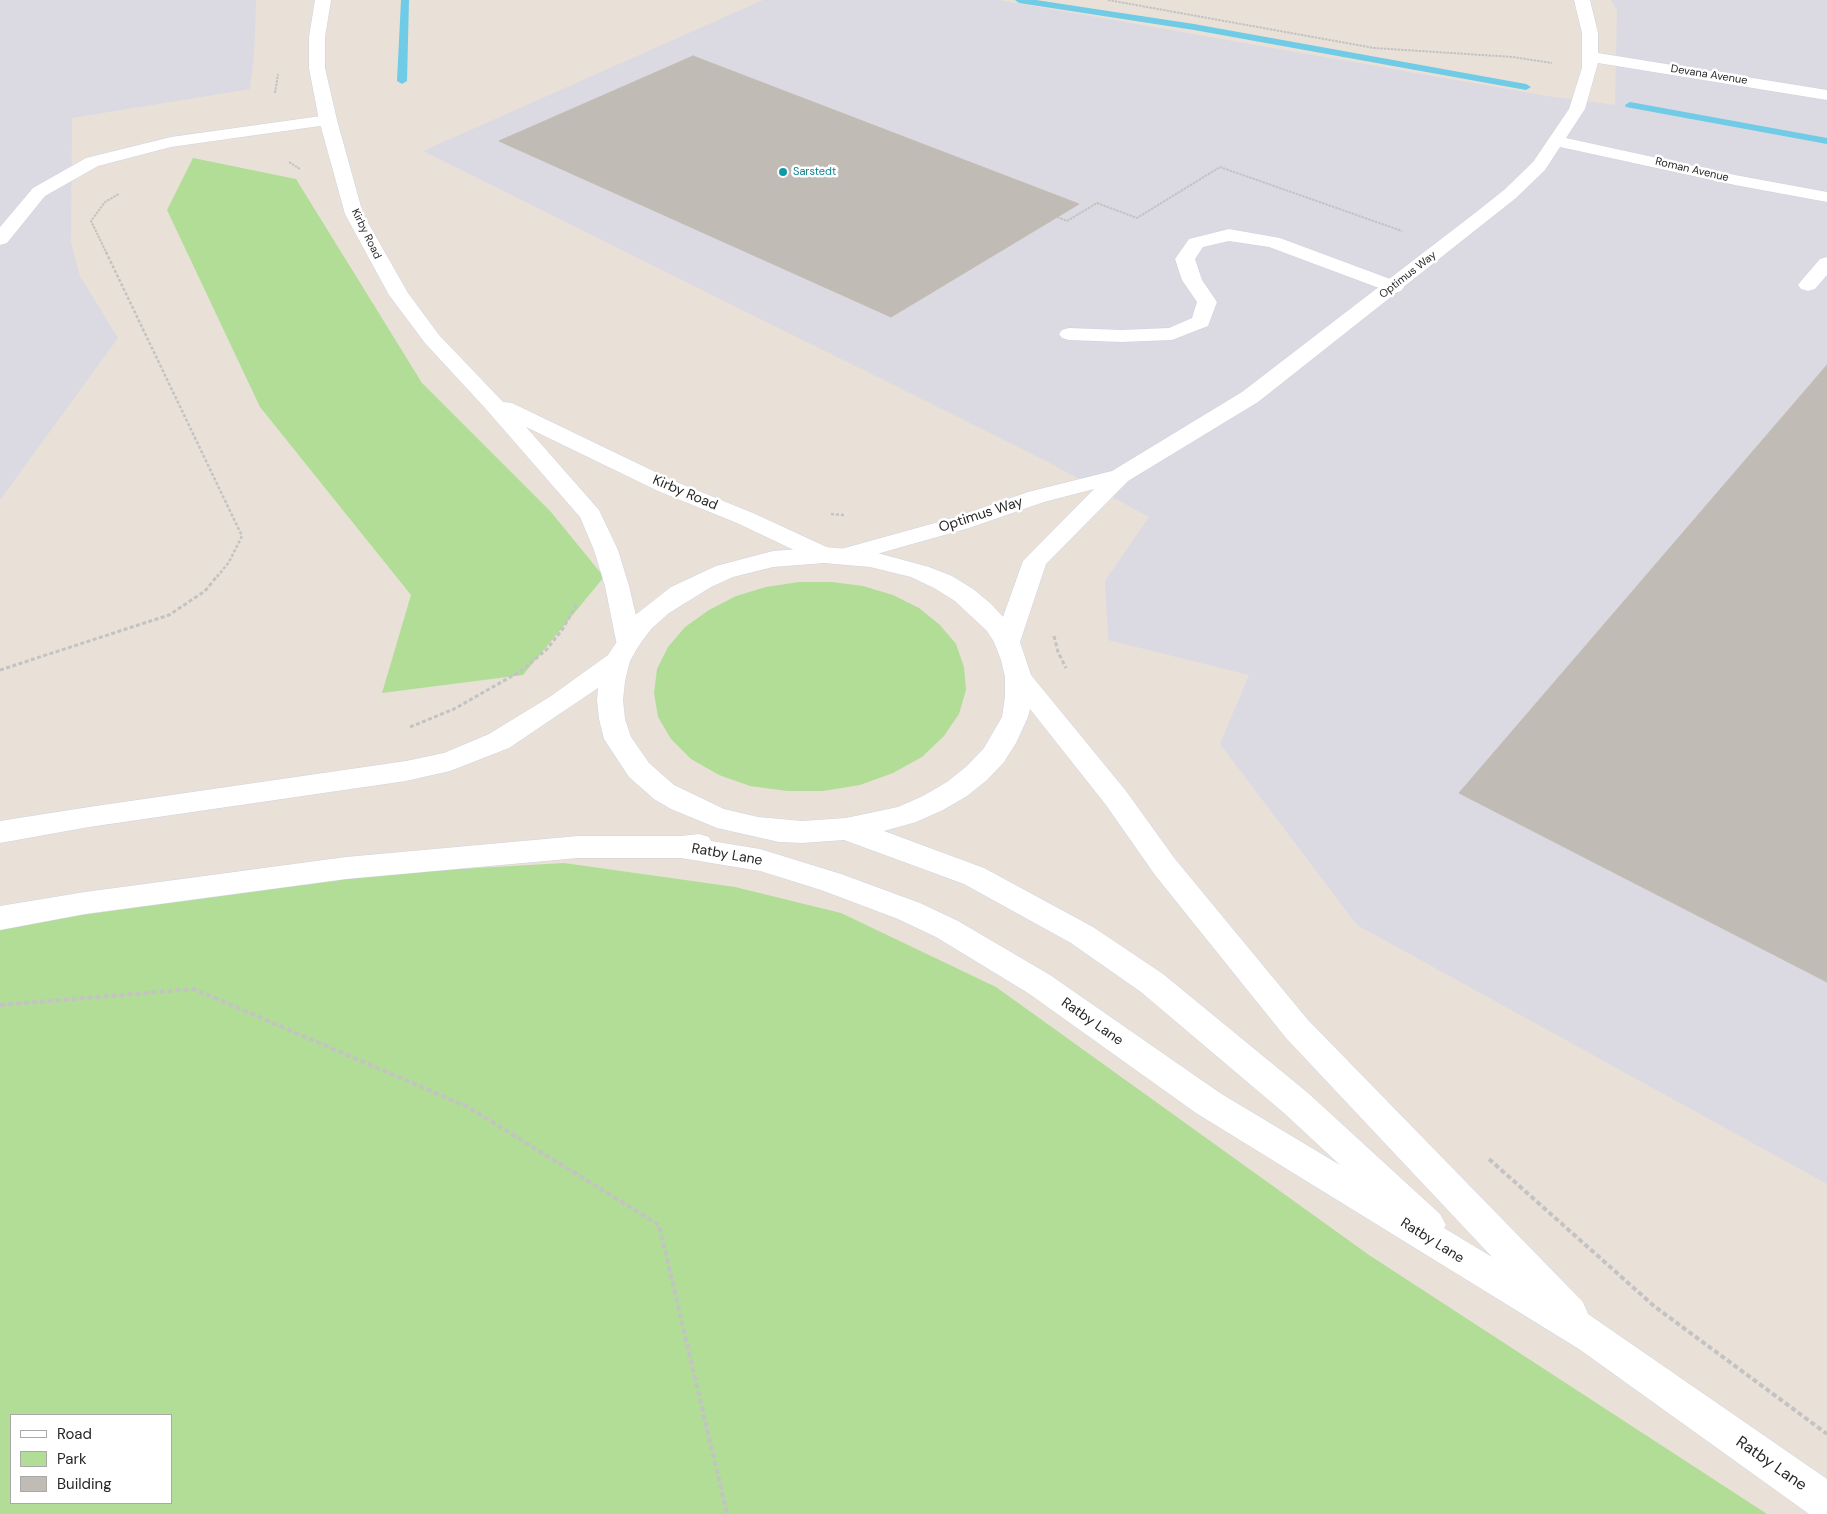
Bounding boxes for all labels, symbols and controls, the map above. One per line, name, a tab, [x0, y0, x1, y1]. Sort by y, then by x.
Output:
street label: Devana Avenue	[1670, 62, 1748, 88]
street label: Roman Avenue	[1654, 155, 1730, 185]
place label: Sarstedt	[793, 165, 836, 179]
marker: Sarstedt	[777, 166, 789, 178]
street label: Kirby Road	[348, 207, 384, 261]
street label: Optimus Way	[1377, 249, 1439, 301]
street label: Kirby Road	[650, 472, 720, 514]
street label: Optimus Way	[937, 493, 1025, 537]
street label: Ratby Lane	[690, 841, 764, 869]
street label: Ratby Lane	[1058, 995, 1126, 1049]
street label: Ratby Lane	[1397, 1215, 1467, 1267]
legend	[10, 1414, 172, 1504]
text: Road	[57, 1424, 92, 1444]
street label: Ratby Lane	[1732, 1433, 1810, 1495]
text: Park	[57, 1449, 87, 1469]
text: Building	[57, 1474, 112, 1494]

